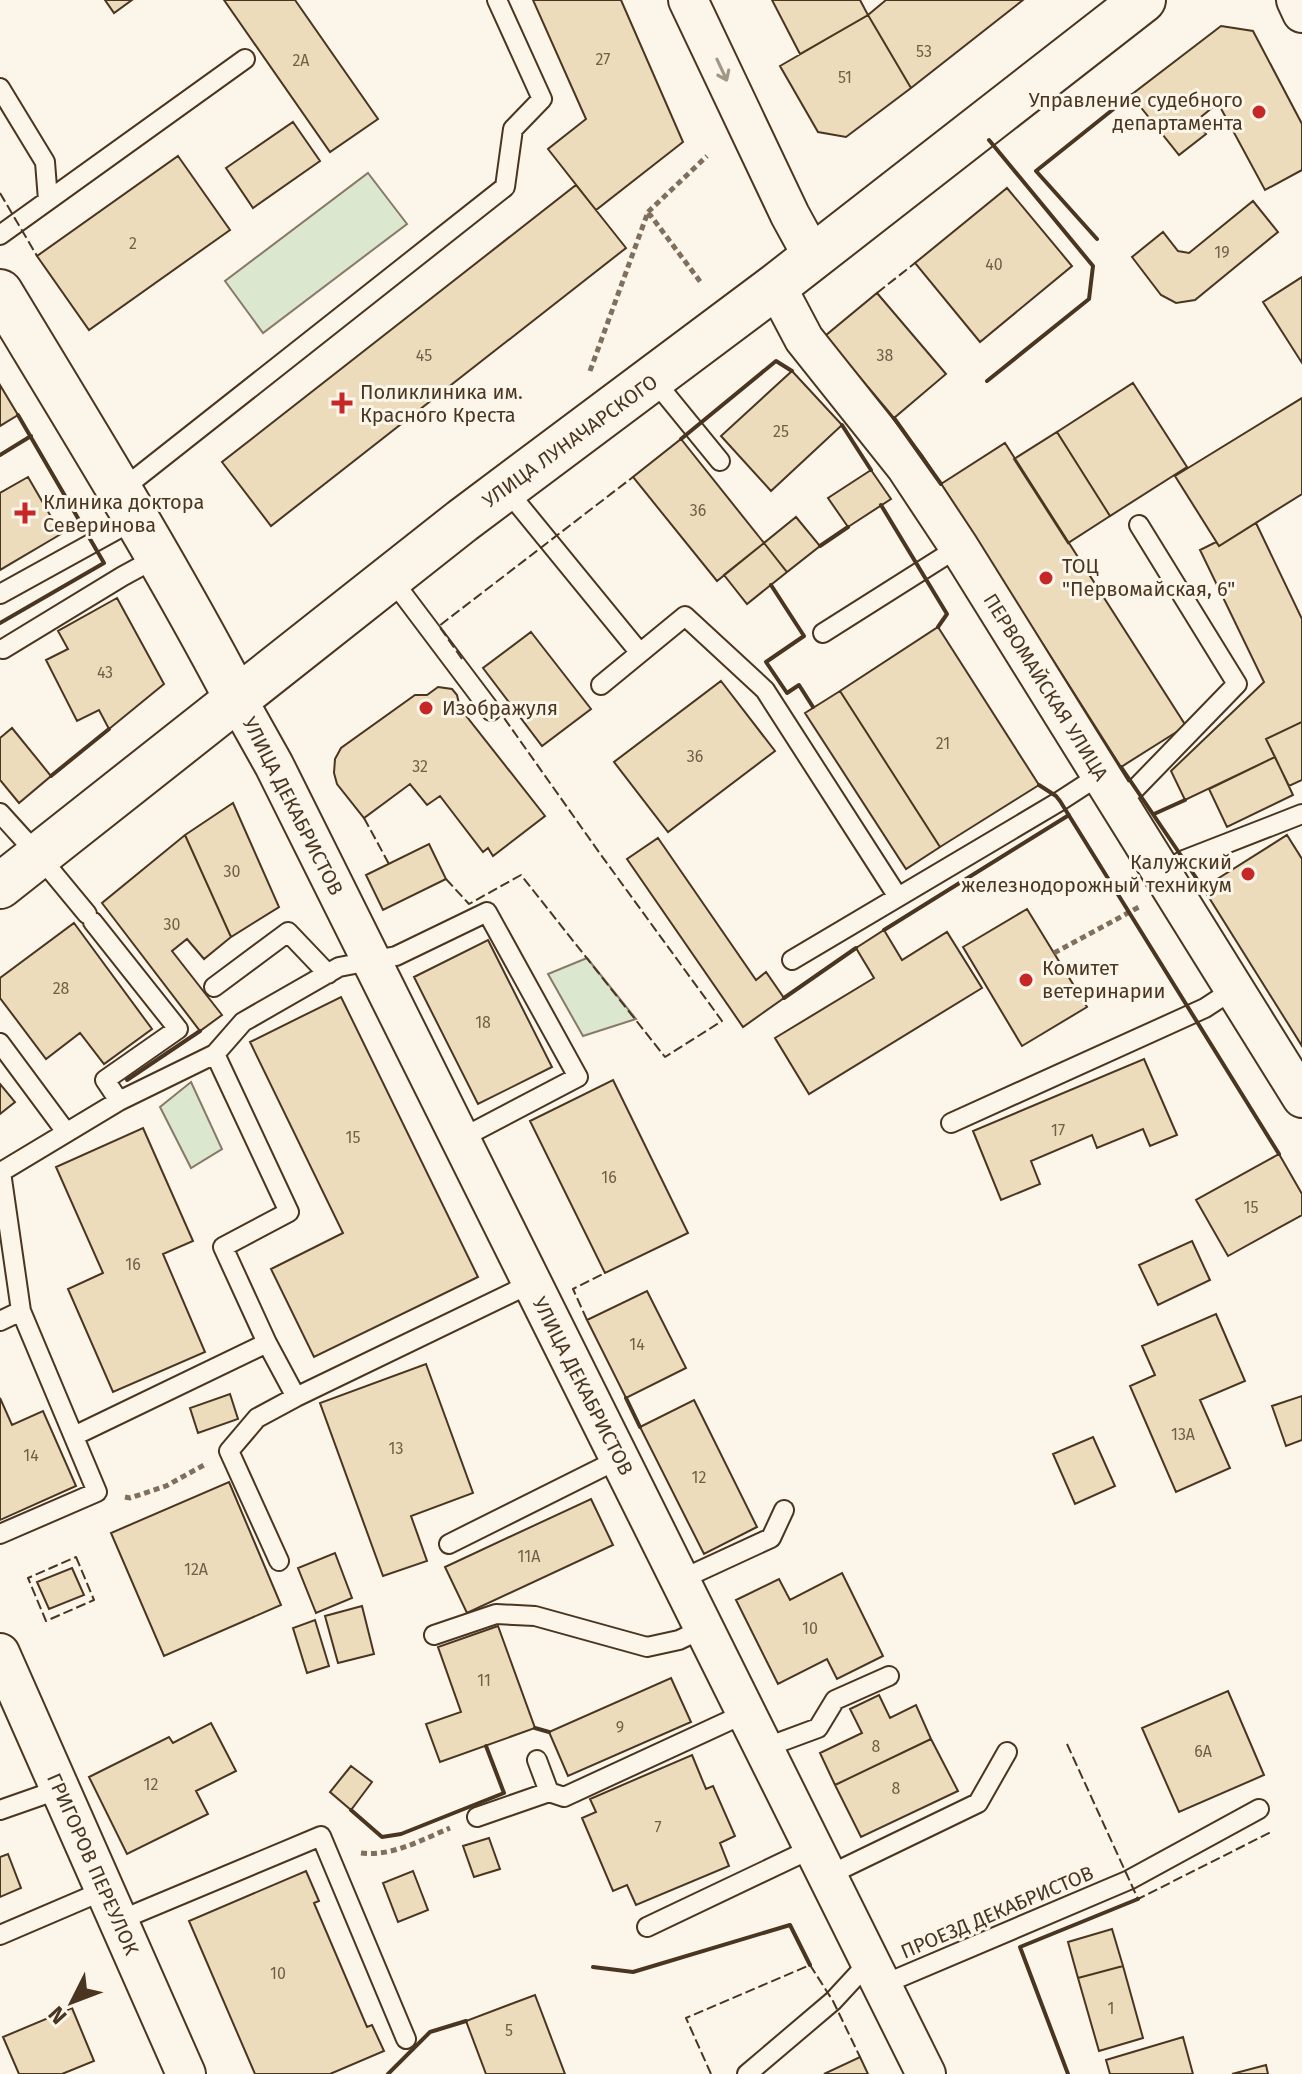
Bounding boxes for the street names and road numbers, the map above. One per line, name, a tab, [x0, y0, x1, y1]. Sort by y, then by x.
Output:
street label: УЛИЦА ЛУНАЧАРСКОГО	[478, 369, 662, 513]
street label: ПЕРВОМАЙСКАЯ УЛИЦА	[979, 589, 1114, 785]
street label: УЛИЦА ДЕКАБРИСТОВ	[238, 713, 348, 899]
street label: УЛИЦА ДЕКАБРИСТОВ	[528, 1293, 638, 1479]
street label: ГРИГОРОВ ПЕРЕУЛОК	[42, 1769, 144, 1959]
street label: ПРОЕЗД ДЕКАБРИСТОВ	[897, 1861, 1097, 1963]

